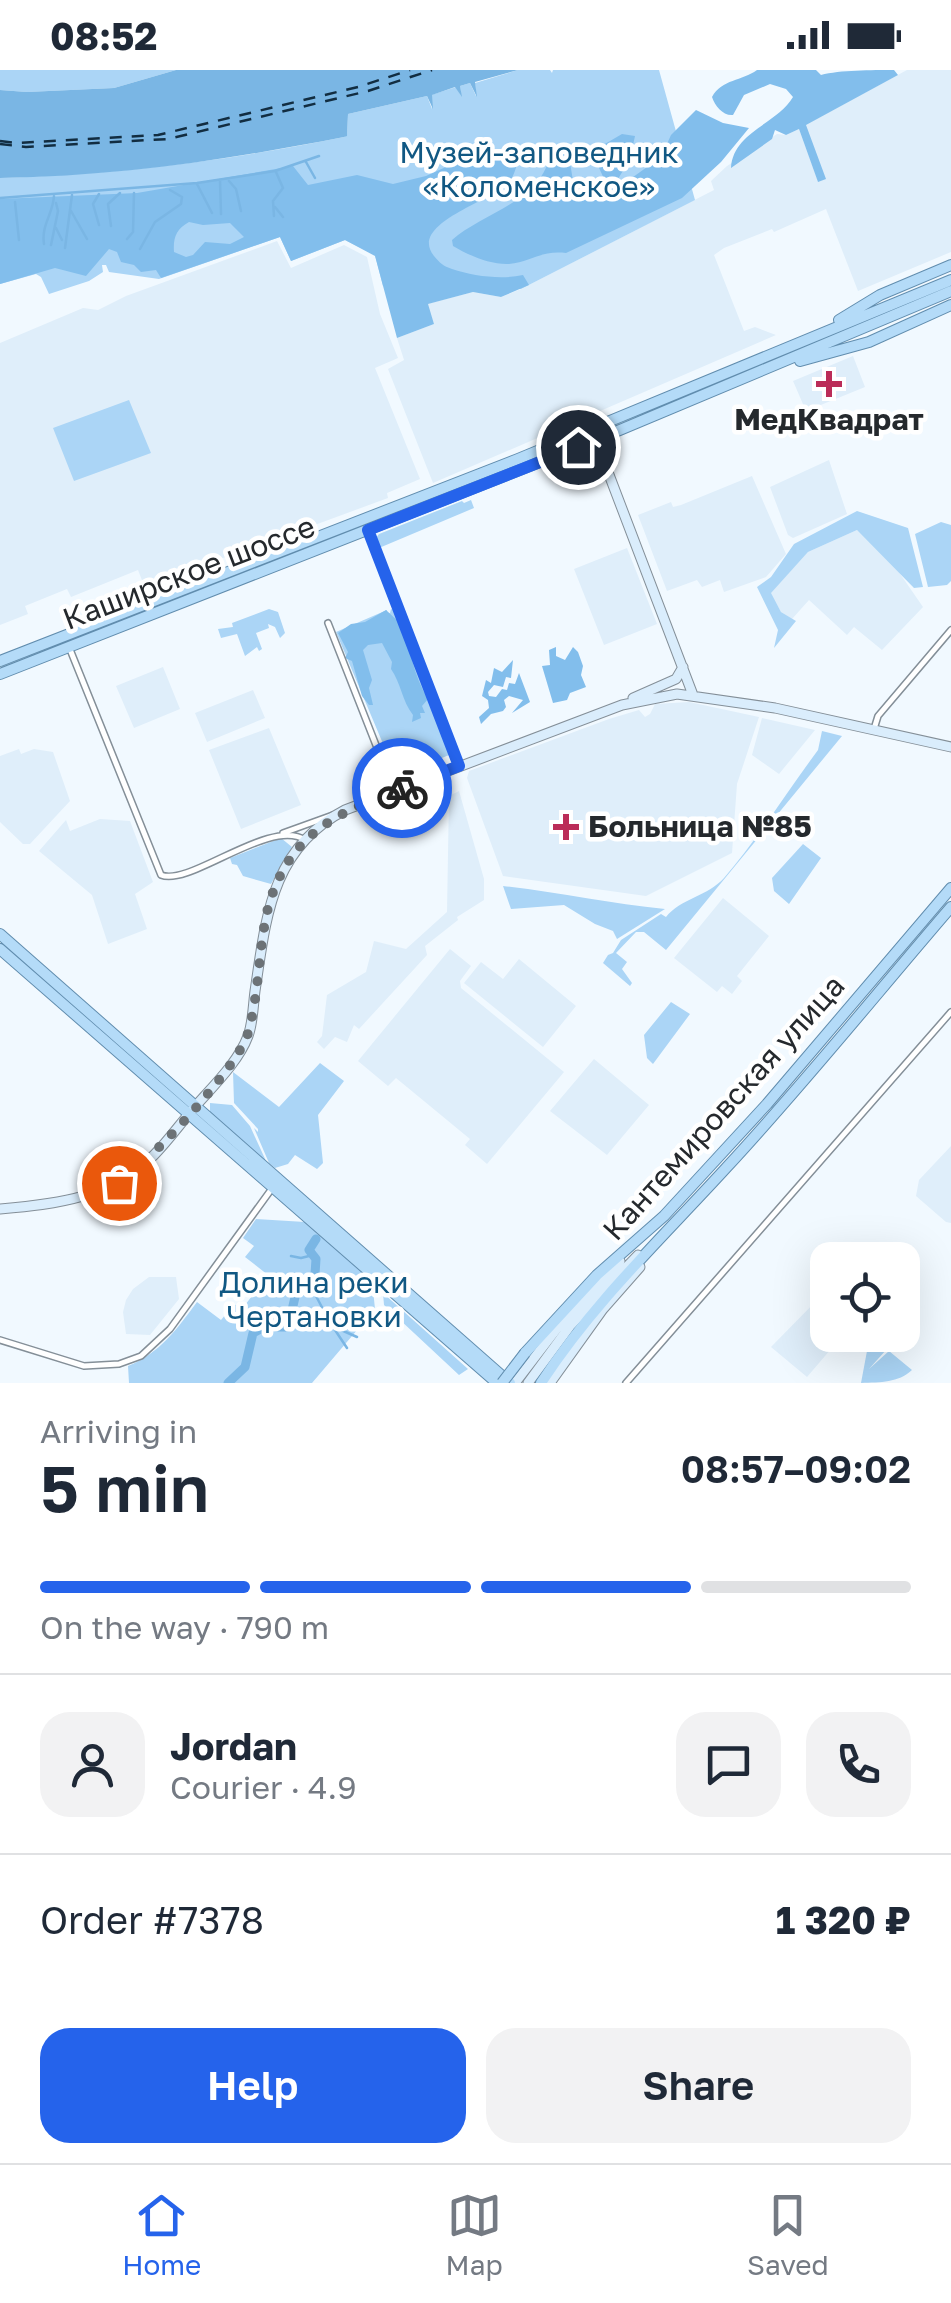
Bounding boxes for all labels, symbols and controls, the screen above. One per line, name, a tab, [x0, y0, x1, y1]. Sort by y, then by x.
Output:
text: 08:52	[50, 13, 158, 58]
park label: Музей-заповедник «Коломенское»	[399, 134, 679, 204]
marker: МедКвадрат	[816, 371, 842, 397]
place label: МедКвадрат	[734, 401, 924, 437]
pin	[536, 405, 621, 490]
icon: home	[551, 420, 606, 475]
street label: Каширское шоссе	[58, 507, 320, 637]
courier	[352, 738, 452, 838]
icon: bike	[375, 761, 430, 816]
place label: Больница №85	[588, 808, 812, 844]
marker: Больница №85	[553, 814, 579, 840]
street label: Кантемировская улица	[595, 968, 852, 1247]
pin	[77, 1141, 162, 1226]
icon: bag	[92, 1156, 147, 1211]
map controls	[810, 1242, 920, 1352]
button: locate	[810, 1242, 920, 1352]
park label: Долина реки Чертановки	[219, 1264, 409, 1334]
text: Arriving in	[40, 1412, 197, 1450]
text: 08:57–09:02	[681, 1446, 911, 1491]
text: 5 min	[40, 1448, 209, 1526]
text: On the way · 790 m	[40, 1608, 329, 1646]
button: person	[40, 1712, 145, 1817]
button: chat	[676, 1712, 781, 1817]
button: phone	[806, 1712, 911, 1817]
text: Jordan	[170, 1723, 297, 1768]
text: Courier · 4.9	[170, 1768, 357, 1806]
text: Order #7378	[40, 1897, 264, 1942]
text: 1 320 ₽	[776, 1897, 911, 1942]
button: Help	[40, 2028, 466, 2143]
button: Share	[486, 2028, 911, 2143]
tab: Home	[122, 2188, 201, 2281]
tab: Map	[446, 2188, 503, 2281]
tab: Saved	[747, 2188, 829, 2281]

